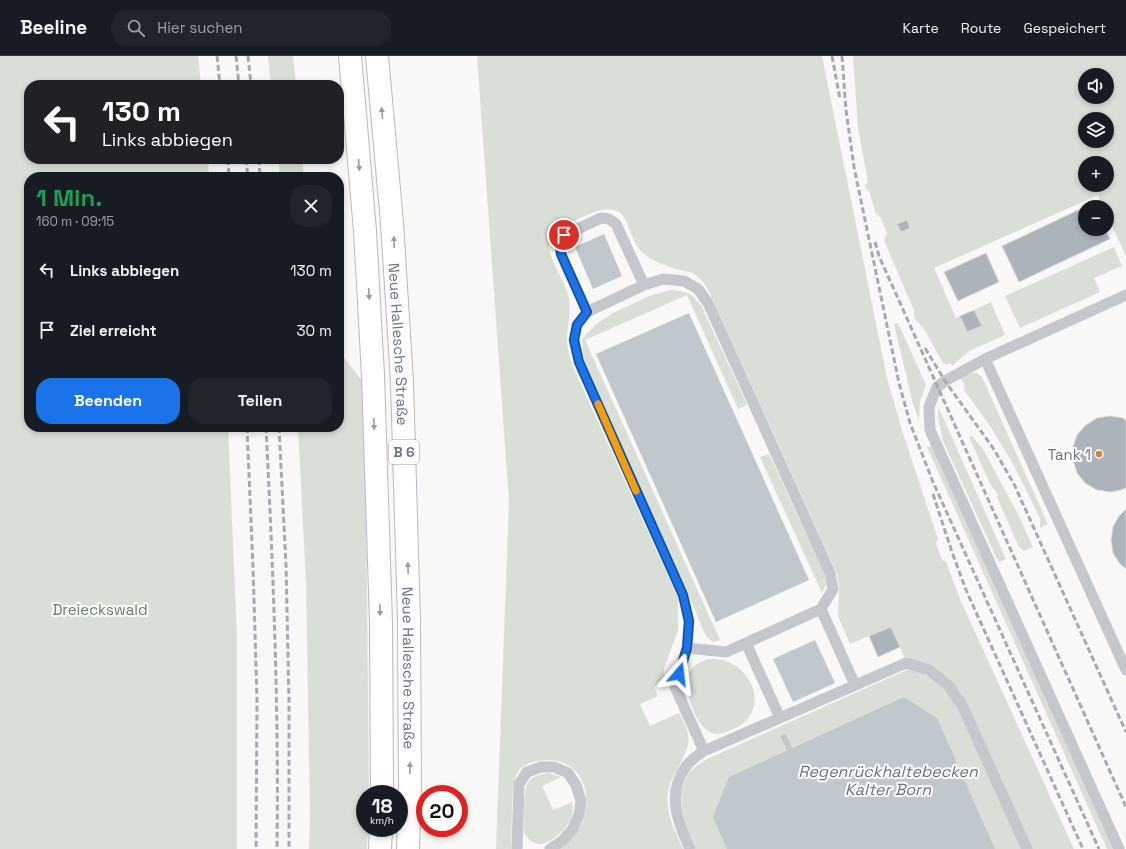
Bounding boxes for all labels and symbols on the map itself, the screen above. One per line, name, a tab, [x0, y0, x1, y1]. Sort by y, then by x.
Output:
one-way arrow	[379, 107, 386, 119]
one-way arrow	[356, 159, 363, 171]
pin	[547, 218, 581, 252]
one-way arrow	[390, 236, 397, 248]
street label: Neue Hallesche Straße	[385, 262, 413, 426]
one-way arrow	[365, 288, 372, 300]
one-way arrow	[371, 418, 377, 431]
road number: B 6	[389, 440, 419, 464]
place label: Tank 1	[1047, 445, 1091, 464]
marker: Tank 1	[1094, 449, 1104, 459]
one-way arrow	[405, 561, 411, 574]
street label: Neue Hallesche Straße	[399, 586, 419, 750]
park label: Dreieckswald	[52, 600, 148, 619]
one-way arrow	[377, 604, 383, 617]
position arrow	[658, 653, 700, 695]
one-way arrow	[407, 761, 413, 774]
water label: Regenrückhaltebecken Kalter Born	[798, 761, 979, 800]
speed limit sign: 20	[416, 785, 468, 837]

